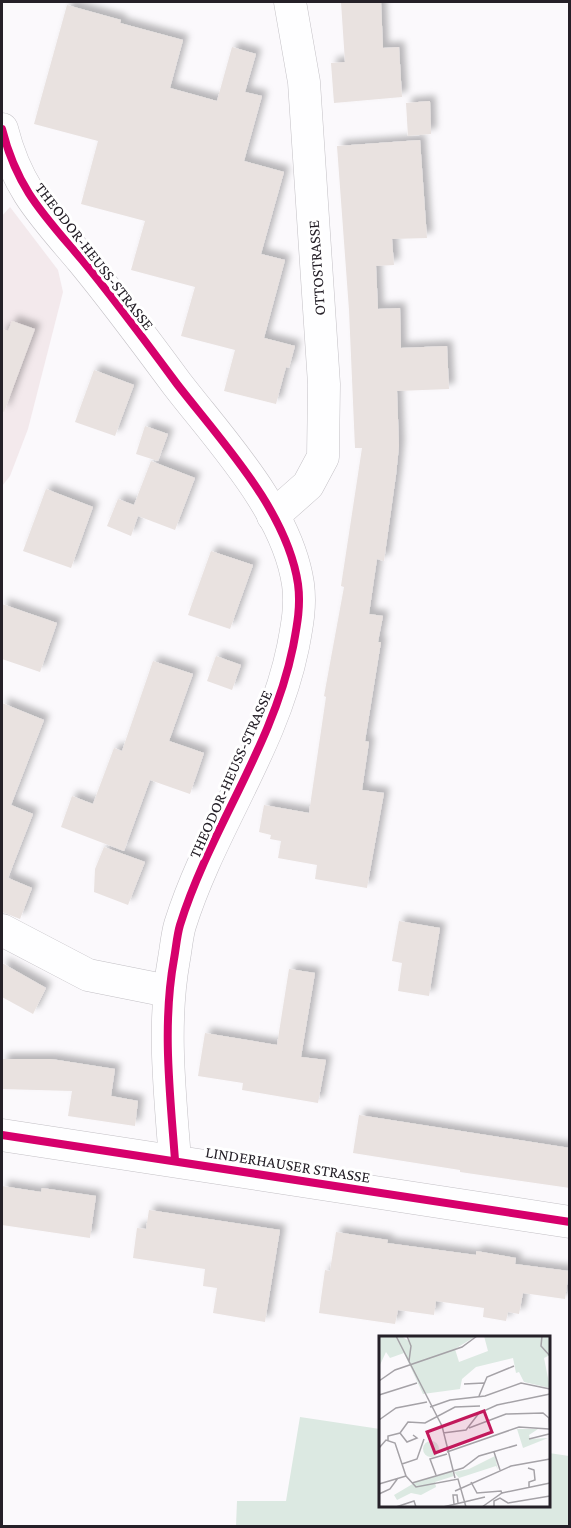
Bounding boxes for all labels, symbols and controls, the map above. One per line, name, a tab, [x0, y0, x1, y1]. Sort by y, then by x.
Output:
street label: THEODOR-HEUSS-STRASSE	[32, 179, 158, 333]
street label: OTTOSTRASSE	[305, 219, 328, 316]
street label: THEODOR-HEUSS-STRASSE	[186, 687, 275, 861]
street label: LINDERHAUSER STRASSE	[204, 1143, 372, 1186]
inset map	[379, 1336, 550, 1507]

